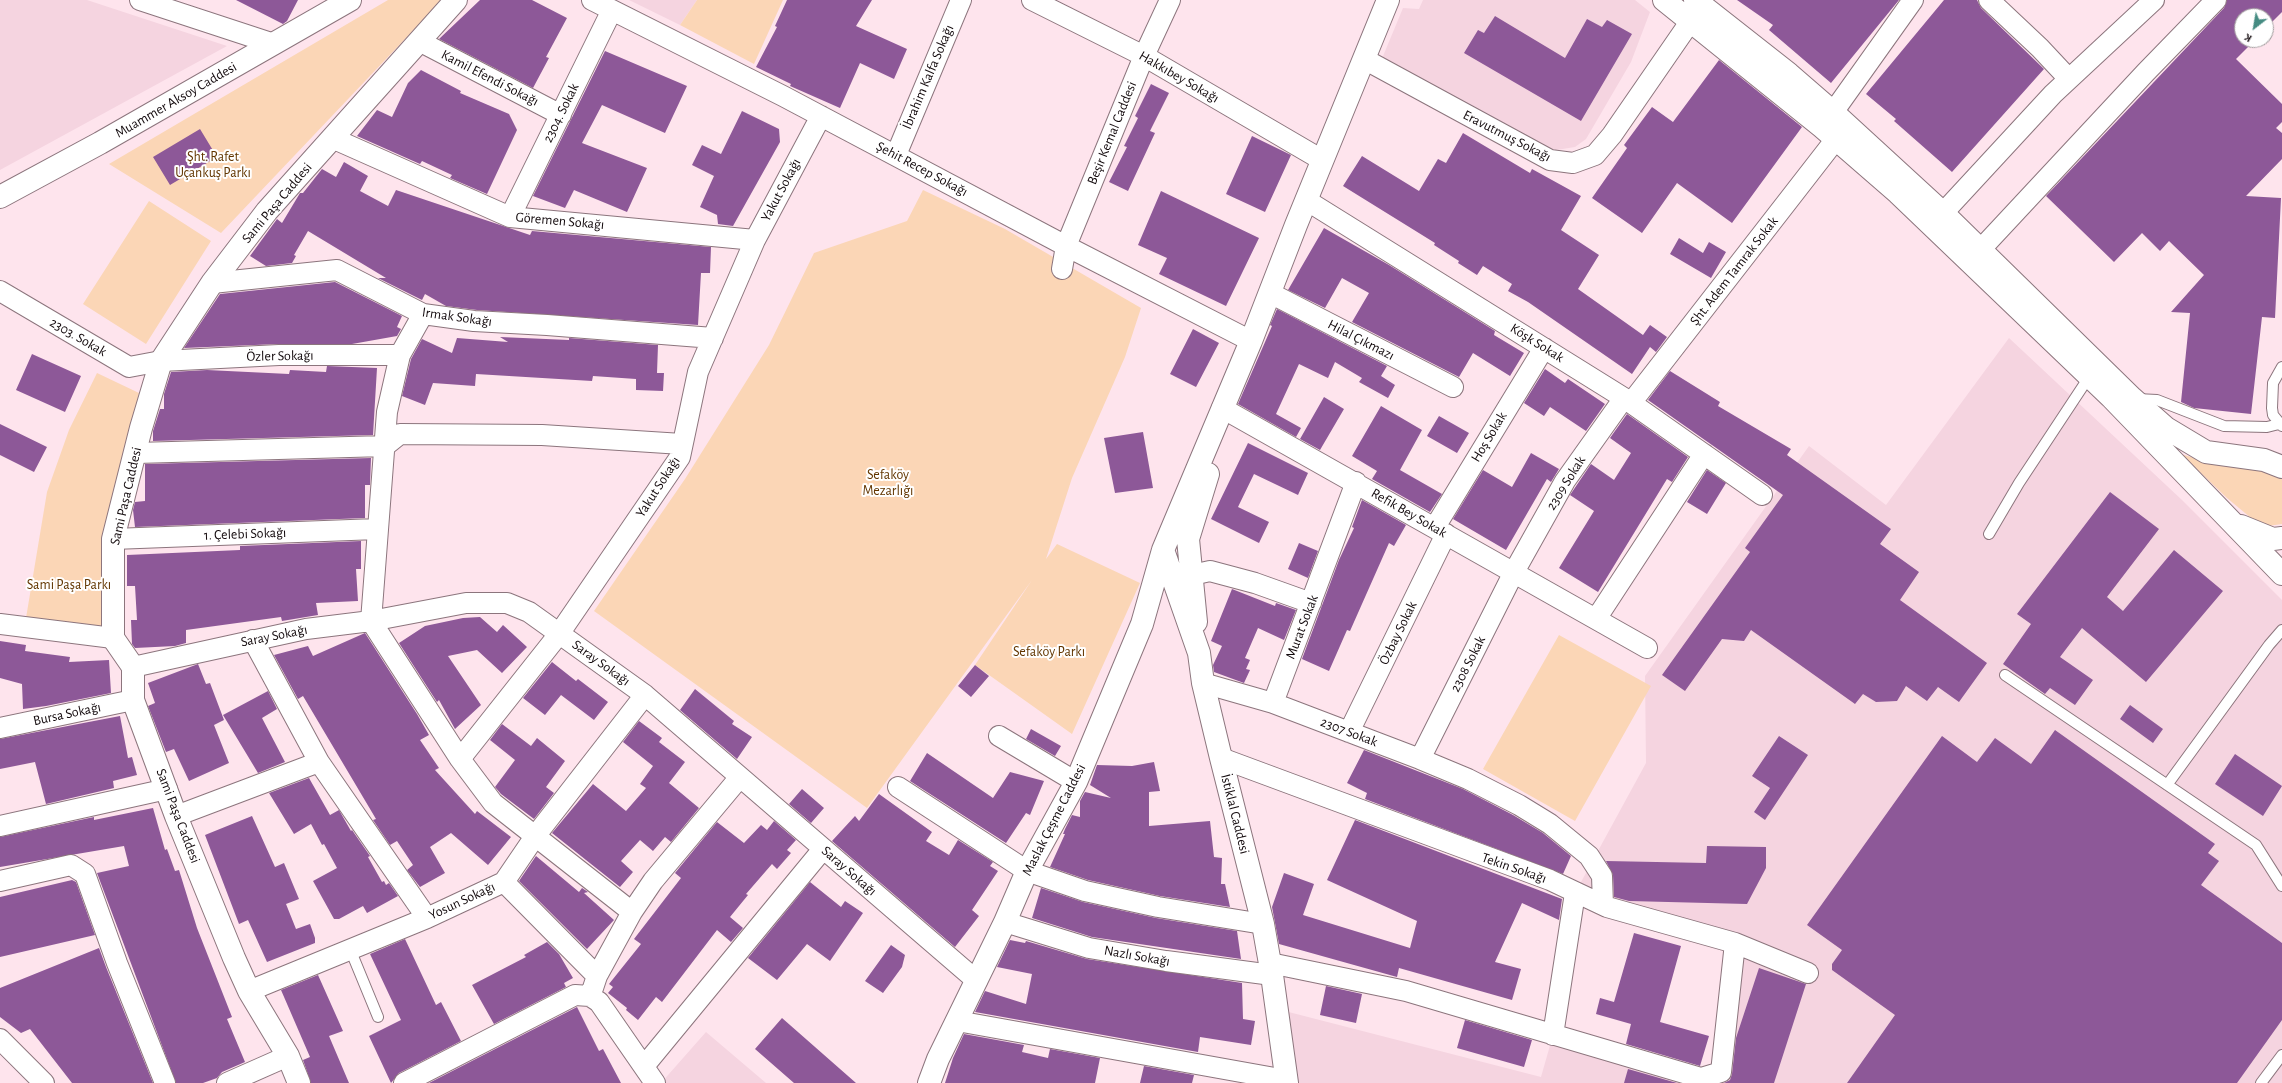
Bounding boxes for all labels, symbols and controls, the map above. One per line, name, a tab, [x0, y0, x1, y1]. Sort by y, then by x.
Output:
north arrow	[2234, 8, 2274, 48]
street label: İbrahim Kalfa Sokağı	[898, 22, 958, 132]
text: K	[2242, 31, 2254, 44]
street label: Kamil Efendi Sokağı	[438, 46, 542, 110]
street label: Hakkıbey Sokağı	[1136, 47, 1222, 107]
street label: Muammer Aksoy Caddesi	[112, 58, 240, 142]
street label: Beşir Kemal Caddesi	[1084, 79, 1140, 187]
street label: 2304. Sokak	[539, 81, 583, 145]
street label: Eravutmuş Sokağı	[1460, 107, 1554, 165]
street label: Şehit Recep Sokağı	[873, 138, 971, 200]
park label: Şht. Rafet Uçankuş Parkı	[175, 149, 251, 182]
street label: Yakut Sokağı	[757, 155, 805, 225]
street label: Sami Paşa Caddesi	[238, 159, 316, 247]
street label: Göremen Sokağı	[515, 209, 605, 233]
street label: Şht. Adem Tamrak Sokak	[1686, 213, 1782, 329]
street label: Irmak Sokağı	[421, 304, 493, 330]
street label: 2303. Sokak	[47, 314, 109, 360]
street label: Hilal Çıkmazı	[1325, 316, 1397, 364]
street label: Köşk Sokak	[1507, 320, 1567, 366]
street label: Özler Sokağı	[246, 347, 314, 365]
street label: Hoş Sokak	[1467, 409, 1511, 465]
street label: Sami Paşa Caddesi	[107, 445, 145, 547]
street label: Yakut Sokağı	[632, 453, 684, 521]
street label: 2309 Sokak	[1543, 453, 1589, 513]
park label: Sefaköy Mezarlığı	[863, 467, 913, 500]
street label: Refik Bey Sokak	[1368, 485, 1450, 541]
street label: 1. Çelebi Sokağı	[203, 524, 287, 544]
park label: Sami Paşa Parkı	[27, 577, 111, 593]
street label: Murat Sokak	[1282, 592, 1322, 662]
street label: Özbay Sokak	[1375, 598, 1421, 668]
street label: Saray Sokağı	[239, 621, 309, 651]
street label: 2308 Sokak	[1447, 633, 1489, 695]
street label: Saray Sokağı	[569, 636, 633, 690]
park label: Sefaköy Parkı	[1013, 644, 1085, 660]
street label: Bursa Sokağı	[32, 699, 102, 729]
street label: 2307 Sokak	[1318, 713, 1380, 751]
street label: Maslak Çeşme Caddesi	[1019, 761, 1089, 879]
street label: Sami Paşa Caddesi	[152, 766, 204, 866]
street label: İstiklal Caddesi	[1217, 772, 1253, 856]
street label: Saray Sokağı	[818, 842, 880, 900]
street label: Tekin Sokağı	[1479, 849, 1549, 887]
street label: Yosun Sokağı	[426, 878, 498, 924]
street label: Nazlı Sokağı	[1103, 942, 1171, 970]

